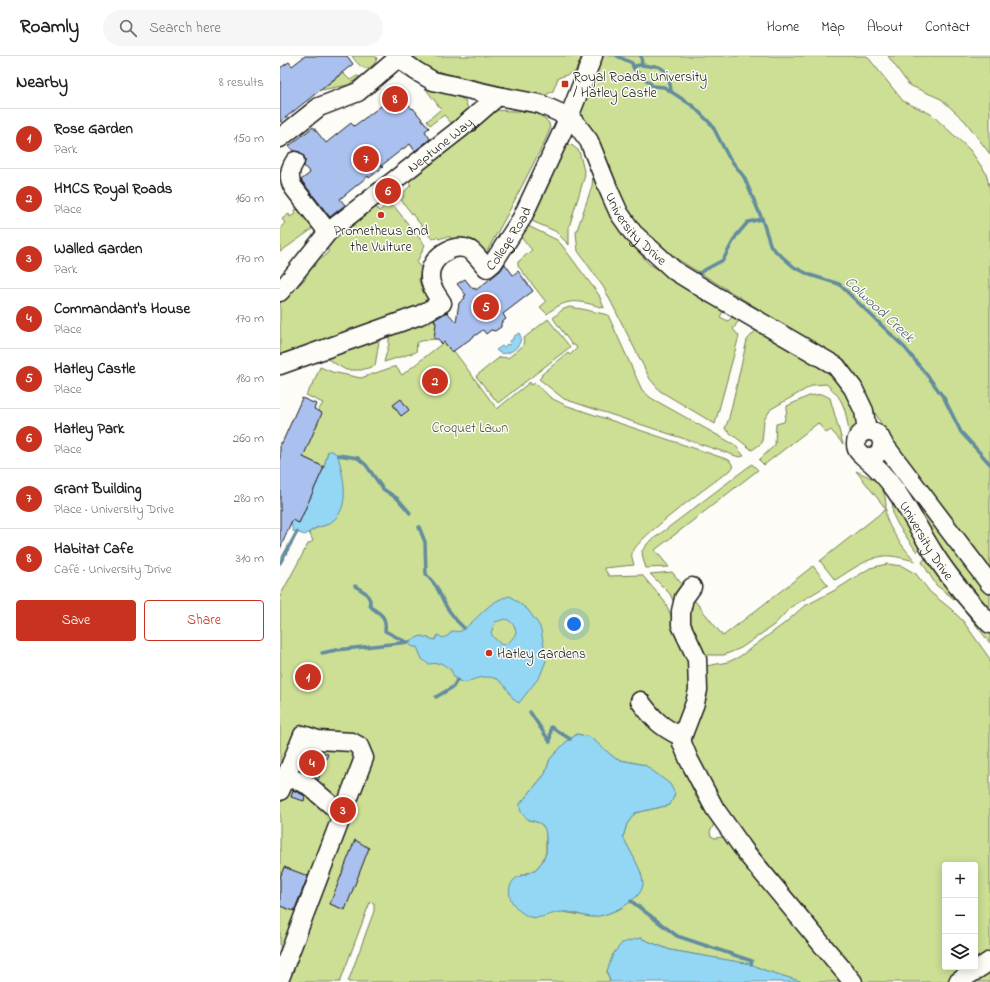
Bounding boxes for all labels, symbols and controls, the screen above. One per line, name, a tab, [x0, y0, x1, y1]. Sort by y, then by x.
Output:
search box	[103, 10, 383, 46]
text: Roamly	[20, 14, 79, 41]
icon: search	[117, 17, 139, 39]
text: Search here	[149, 17, 221, 39]
text: Home	[767, 17, 799, 38]
text: Map	[821, 17, 845, 38]
text: About	[867, 17, 903, 38]
text: Contact	[925, 17, 970, 38]
place label: Royal Roads University / Hatley Castle	[573, 67, 707, 105]
text: Nearby	[16, 70, 68, 95]
text: 8 results	[219, 73, 264, 92]
marker: Royal Roads University / Hatley Castle	[560, 79, 570, 89]
pin: 8	[382, 84, 408, 114]
street label: Neptune Way	[403, 113, 479, 178]
text: Rose Garden	[54, 118, 133, 140]
text: 1	[27, 129, 31, 148]
text: 150 m	[233, 129, 264, 148]
text: Park	[54, 140, 78, 159]
pin: 7	[353, 144, 379, 174]
pin: 6	[375, 176, 401, 206]
text: HMCS Royal Roads	[54, 178, 173, 200]
text: 2	[26, 189, 32, 208]
text: 160 m	[235, 189, 264, 208]
street label: University Drive	[599, 189, 672, 271]
text: Place	[54, 200, 82, 219]
street label: College Road	[482, 204, 538, 277]
marker: Prometheus and the Vulture	[376, 210, 386, 220]
place label: Prometheus and the Vulture	[334, 221, 428, 258]
text: Walled Garden	[54, 238, 142, 260]
text: 3	[26, 249, 32, 268]
text: 170 m	[236, 249, 264, 268]
text: Park	[54, 260, 78, 279]
water label: Colwood Creek	[839, 272, 920, 349]
pin: 5	[473, 292, 499, 322]
text: Commandant's House	[54, 298, 190, 320]
text: 4	[26, 309, 32, 328]
text: 170 m	[236, 309, 264, 328]
text: Place	[54, 320, 82, 339]
text: Hatley Castle	[54, 358, 135, 380]
pin: 2	[422, 366, 448, 396]
text: 5	[25, 369, 33, 388]
text: 180 m	[236, 369, 264, 388]
text: Place	[54, 380, 82, 399]
text: Hatley Park	[54, 418, 124, 440]
park label: Croquet Lawn	[432, 418, 508, 439]
text: 6	[26, 429, 32, 448]
text: 260 m	[233, 429, 264, 448]
text: Place	[54, 440, 82, 459]
text: Grant Building	[54, 478, 141, 500]
text: 7	[26, 489, 32, 508]
text: 280 m	[234, 489, 264, 508]
street label: University Drive	[893, 497, 959, 586]
text: Place · University Drive	[54, 500, 174, 519]
text: Habitat Cafe	[54, 538, 133, 560]
text: 8	[27, 549, 31, 568]
text: 310 m	[236, 549, 264, 568]
text: Café · University Drive	[54, 560, 172, 579]
button: Save	[16, 600, 136, 641]
button: Share	[144, 600, 264, 641]
your location	[564, 614, 584, 634]
place label: Hatley Gardens	[497, 644, 586, 666]
marker: Hatley Gardens	[484, 648, 494, 658]
pin: 1	[295, 662, 321, 692]
pin: 4	[299, 748, 325, 778]
pin: 3	[330, 795, 356, 825]
map controls	[942, 862, 978, 970]
button: +	[942, 862, 978, 898]
button: −	[942, 898, 978, 934]
button: layers	[942, 934, 978, 970]

